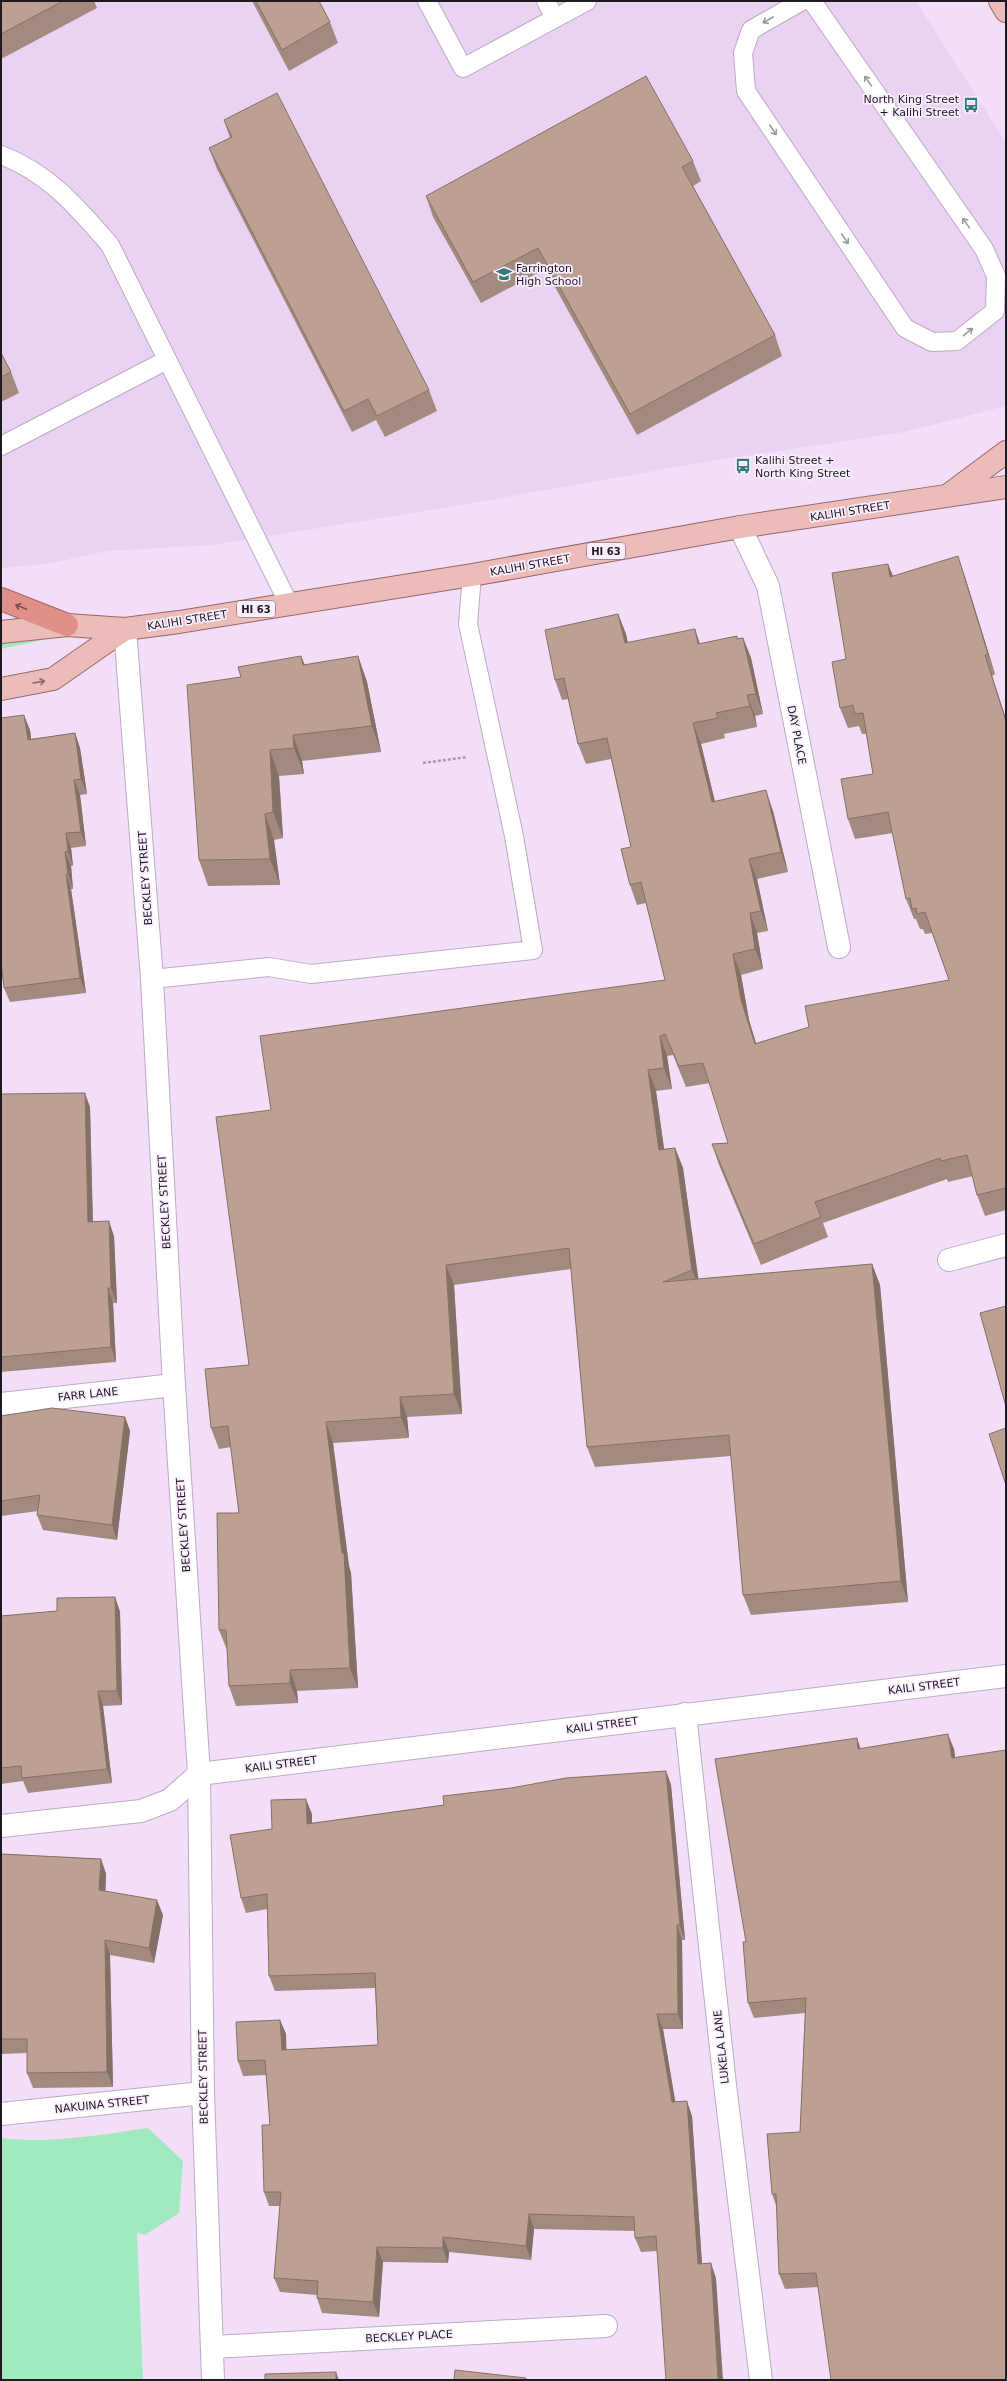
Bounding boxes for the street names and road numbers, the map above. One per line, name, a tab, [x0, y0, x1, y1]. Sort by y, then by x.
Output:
street label: KALIHI STREET	[809, 499, 891, 524]
road number: HI 63	[587, 543, 625, 559]
street label: KALIHI STREET	[489, 552, 571, 579]
road number: HI 63	[237, 601, 275, 617]
street label: KALIHI STREET	[146, 608, 228, 633]
street label: DAY PLACE	[784, 704, 809, 766]
street label: BECKLEY STREET	[136, 830, 155, 926]
street label: BECKLEY STREET	[156, 1154, 173, 1250]
street label: FARR LANE	[57, 1385, 119, 1404]
street label: BECKLEY STREET	[174, 1477, 193, 1573]
street label: KAILI STREET	[887, 1676, 961, 1697]
street label: KAILI STREET	[565, 1715, 639, 1736]
street label: KAILI STREET	[244, 1754, 318, 1775]
street label: LUKELA LANE	[711, 2009, 732, 2085]
street label: BECKLEY STREET	[196, 2029, 211, 2124]
street label: NAKUINA STREET	[54, 2093, 150, 2116]
street label: BECKLEY PLACE	[365, 2328, 453, 2345]

